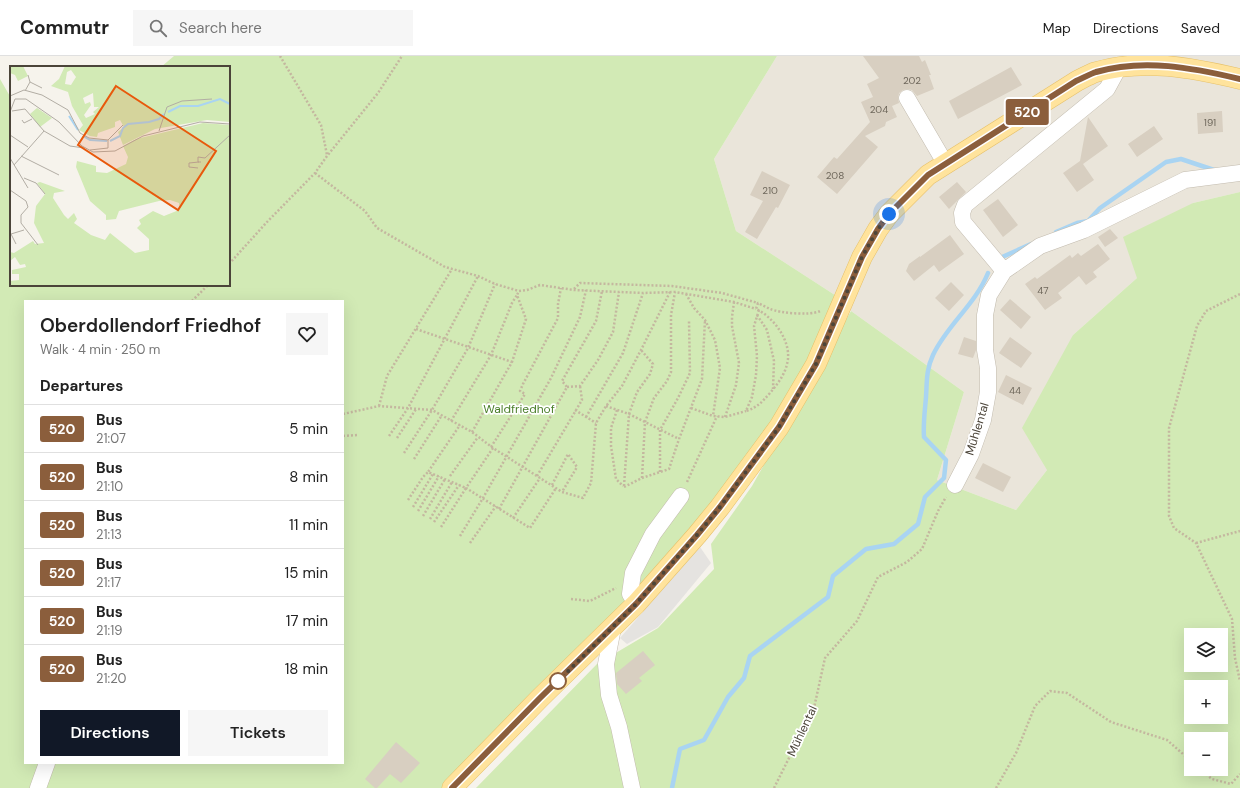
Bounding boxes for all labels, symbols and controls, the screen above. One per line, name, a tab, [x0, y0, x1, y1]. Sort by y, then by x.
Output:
search box	[133, 10, 413, 46]
text: Commutr	[20, 15, 109, 40]
icon: search	[147, 17, 169, 39]
text: Search here	[179, 18, 262, 38]
text: Map	[1043, 19, 1071, 37]
text: Directions	[1093, 19, 1159, 37]
text: Saved	[1181, 19, 1220, 37]
inset map	[10, 66, 230, 286]
house number: 202	[903, 74, 921, 87]
line badge: 520	[1004, 99, 1050, 125]
house number: 204	[870, 103, 888, 116]
text: 520	[1014, 103, 1040, 121]
house number: 191	[1204, 116, 1216, 129]
house number: 208	[826, 169, 844, 182]
house number: 210	[762, 184, 778, 197]
your location	[879, 204, 899, 224]
house number: 47	[1037, 284, 1049, 297]
text: Oberdollendorf Friedhof	[40, 313, 261, 338]
button: heart	[286, 313, 328, 355]
text: Walk · 4 min · 250 m	[40, 341, 160, 358]
text: Departures	[40, 376, 123, 396]
house number: 44	[1009, 384, 1021, 397]
park label: Waldfriedhof	[483, 401, 555, 417]
street label: Mühlental	[961, 401, 993, 457]
text: Bus	[96, 410, 123, 430]
text: 5 min	[289, 419, 328, 439]
text: 520	[49, 420, 75, 438]
text: 21:07	[96, 430, 126, 447]
text: Bus	[96, 458, 123, 478]
text: 8 min	[289, 467, 328, 487]
text: 520	[49, 468, 75, 486]
text: 21:10	[96, 478, 123, 495]
text: Bus	[96, 506, 123, 526]
text: 11 min	[289, 515, 328, 535]
text: 520	[49, 516, 75, 534]
text: 21:13	[96, 526, 122, 543]
text: Bus	[96, 554, 123, 574]
text: 15 min	[285, 563, 328, 583]
text: 520	[49, 564, 75, 582]
text: 21:17	[96, 574, 121, 591]
text: Bus	[96, 602, 123, 622]
text: 17 min	[286, 611, 328, 631]
text: 520	[49, 612, 75, 630]
text: 21:19	[96, 622, 122, 639]
map controls	[1184, 628, 1228, 776]
button: layers	[1184, 628, 1228, 672]
text: Bus	[96, 650, 123, 670]
text: 18 min	[285, 659, 328, 679]
text: 520	[49, 660, 75, 678]
text: 21:20	[96, 670, 126, 687]
unlabelled marker	[549, 672, 567, 690]
button: +	[1184, 680, 1228, 724]
street label: Mühlental	[783, 703, 821, 759]
button: Directions	[40, 710, 180, 756]
button: Tickets	[188, 710, 328, 756]
button: −	[1184, 732, 1228, 776]

